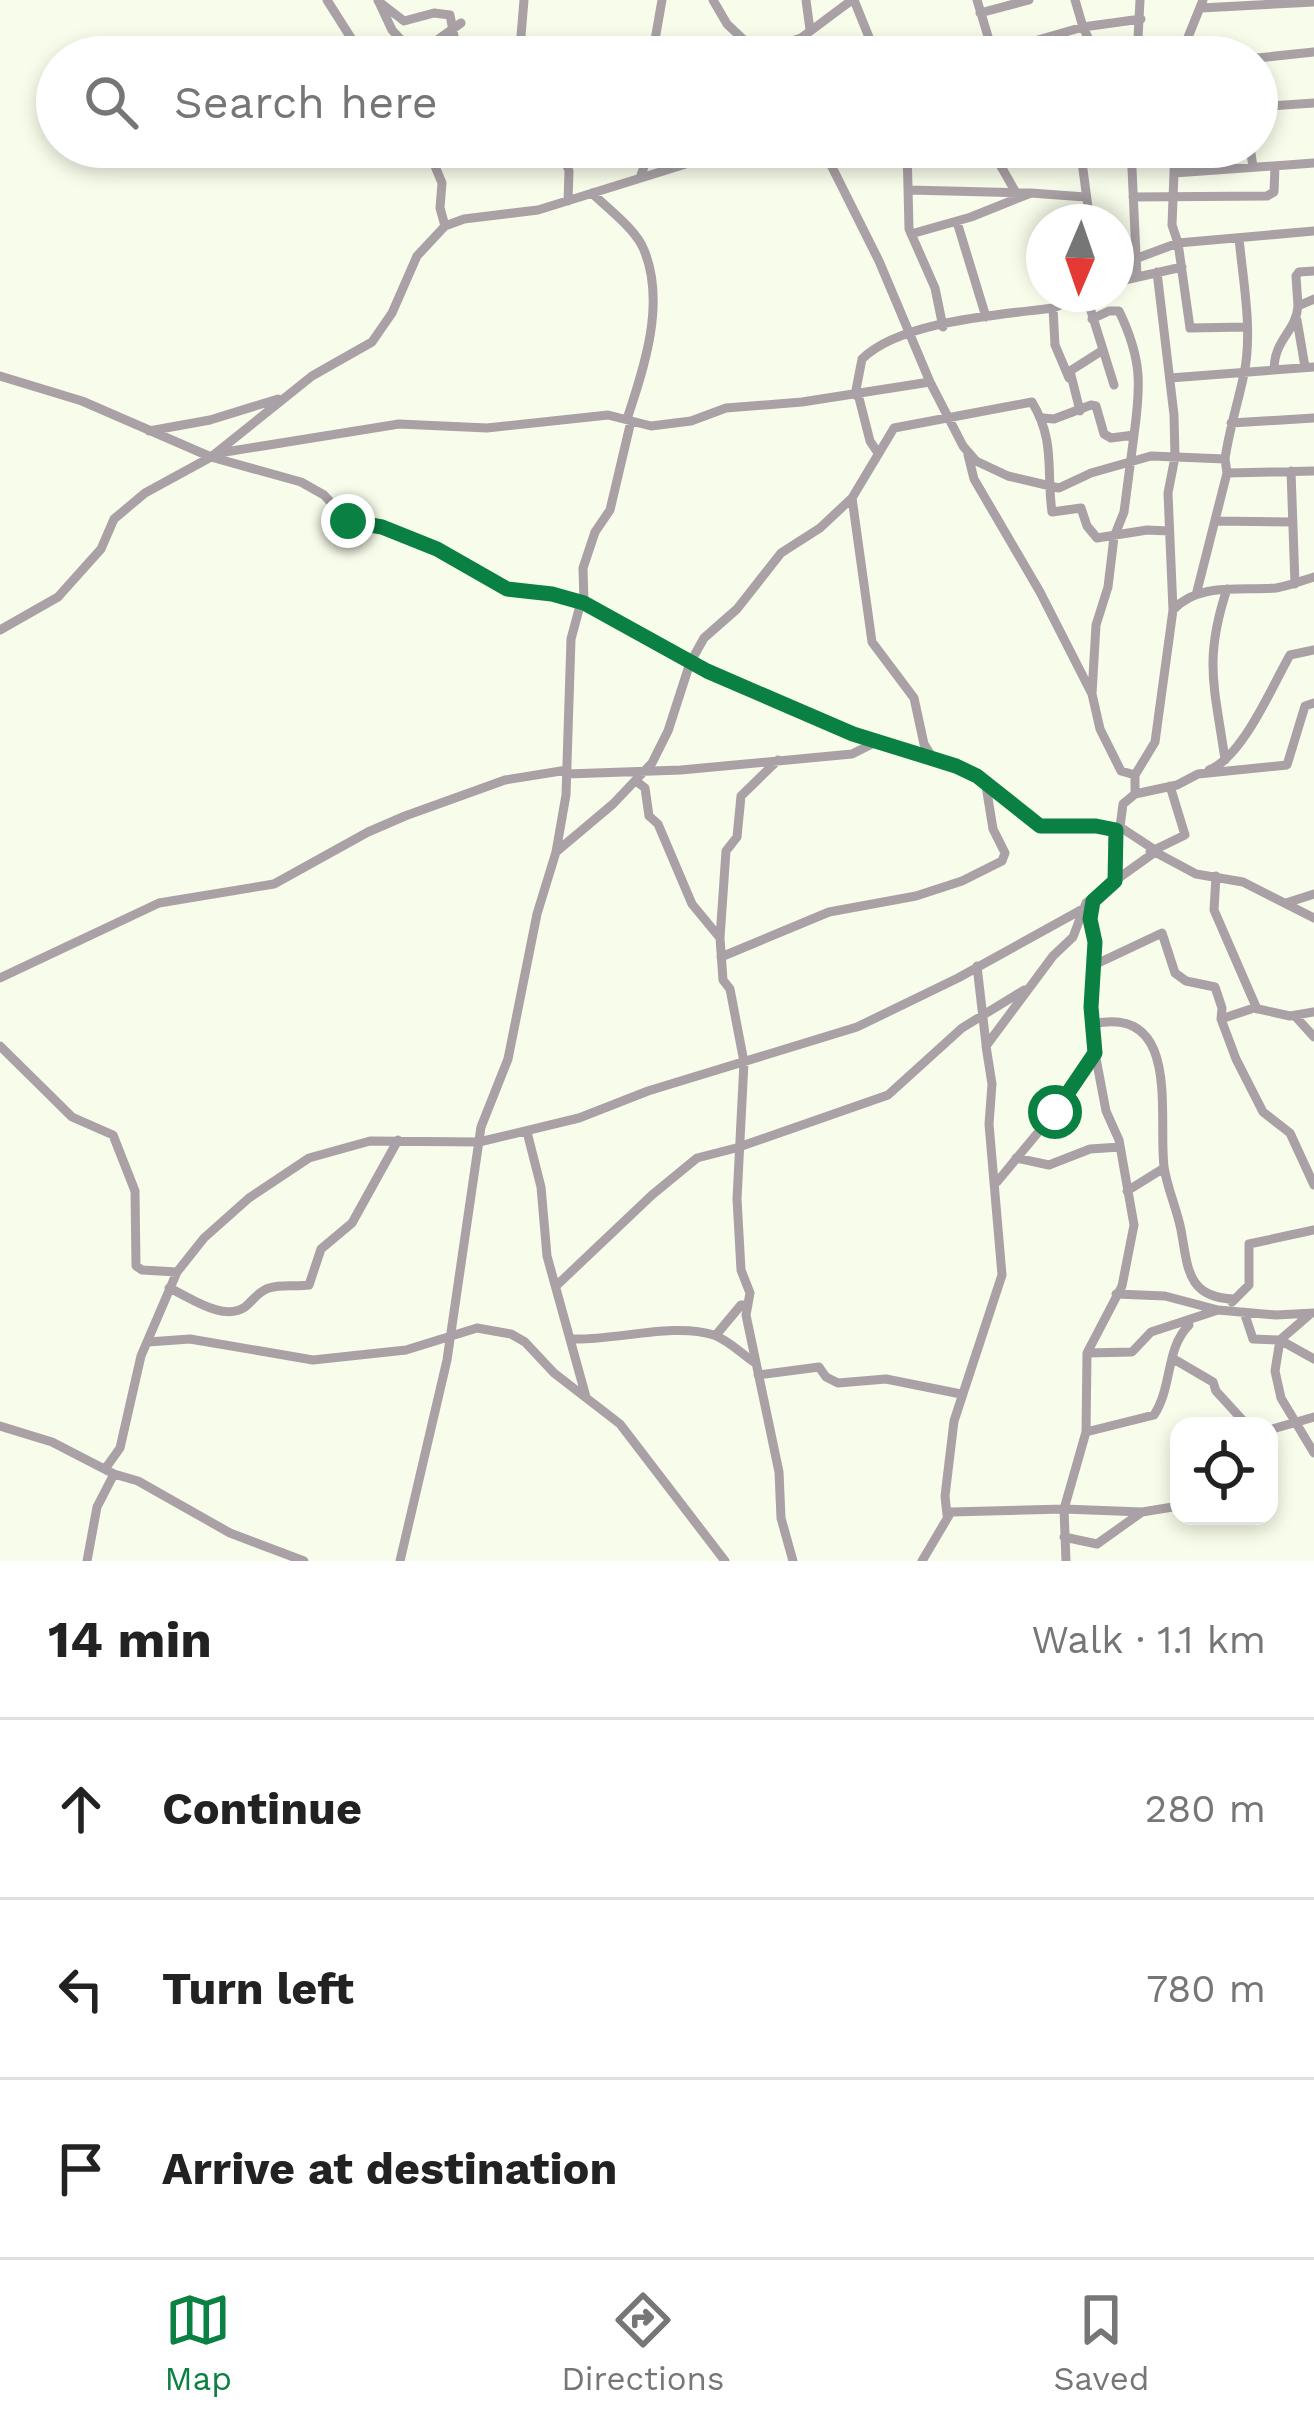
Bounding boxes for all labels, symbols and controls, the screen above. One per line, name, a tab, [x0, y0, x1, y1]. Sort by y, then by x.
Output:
search box	[36, 36, 1278, 168]
icon: search	[78, 69, 144, 135]
text: Search here	[174, 76, 438, 129]
north arrow	[1026, 204, 1134, 312]
route end	[321, 494, 375, 548]
route start	[1028, 1085, 1082, 1139]
map controls	[1170, 1417, 1278, 1525]
button: locate	[1170, 1417, 1278, 1525]
text: 14 min	[48, 1610, 212, 1669]
text: Walk · 1.1 km	[1031, 1617, 1266, 1662]
icon: ahead	[48, 1776, 114, 1842]
text: Continue	[162, 1782, 362, 1835]
text: 280 m	[1145, 1786, 1266, 1831]
icon: left	[48, 1956, 114, 2022]
text: Turn left	[162, 1962, 354, 2015]
text: 780 m	[1146, 1966, 1266, 2011]
icon: arrive	[48, 2136, 114, 2202]
text: Arrive at destination	[162, 2142, 617, 2195]
tab: Map	[165, 2287, 232, 2398]
tab: Directions	[561, 2287, 724, 2398]
tab: Saved	[1054, 2287, 1149, 2398]

